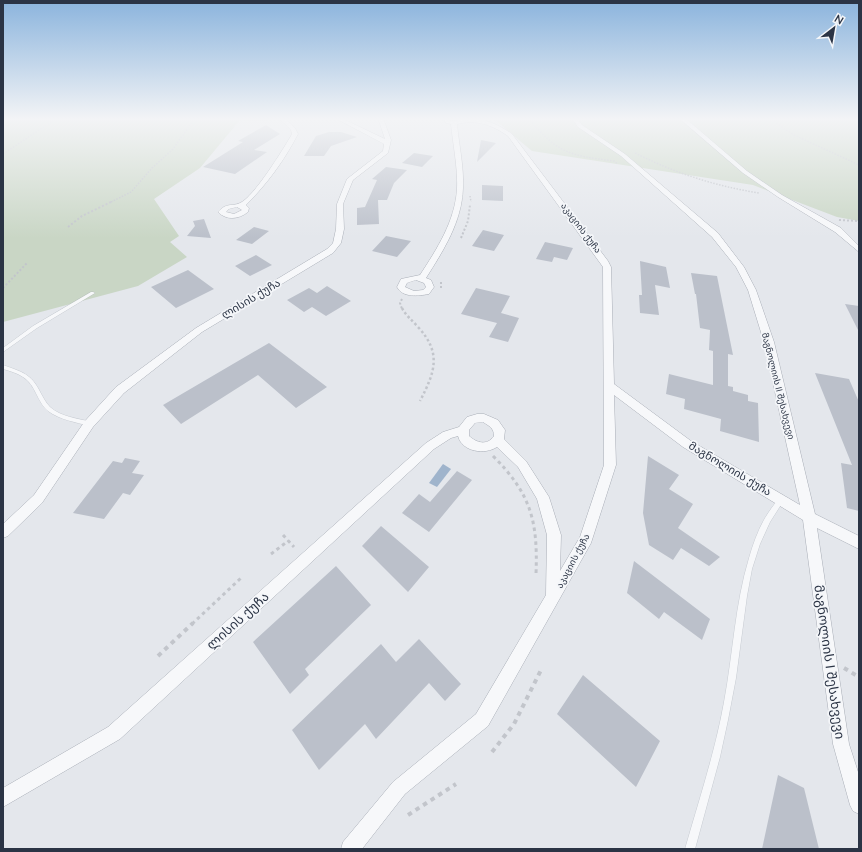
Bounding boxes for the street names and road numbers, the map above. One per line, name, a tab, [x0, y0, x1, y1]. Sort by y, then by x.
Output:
street label: აკაციის ქუჩა	[558, 200, 604, 256]
street label: ლისის ქუჩა	[219, 275, 283, 323]
street label: მაგნოლიის II შესახვევი	[759, 331, 797, 441]
street label: მაგნოლიის ქუჩა	[686, 438, 774, 500]
street label: აკაციის ქუჩა	[554, 532, 592, 590]
street label: მაგნოლიის I შესახვევი	[809, 584, 849, 740]
street label: ლისის ქუჩა	[203, 588, 273, 654]

